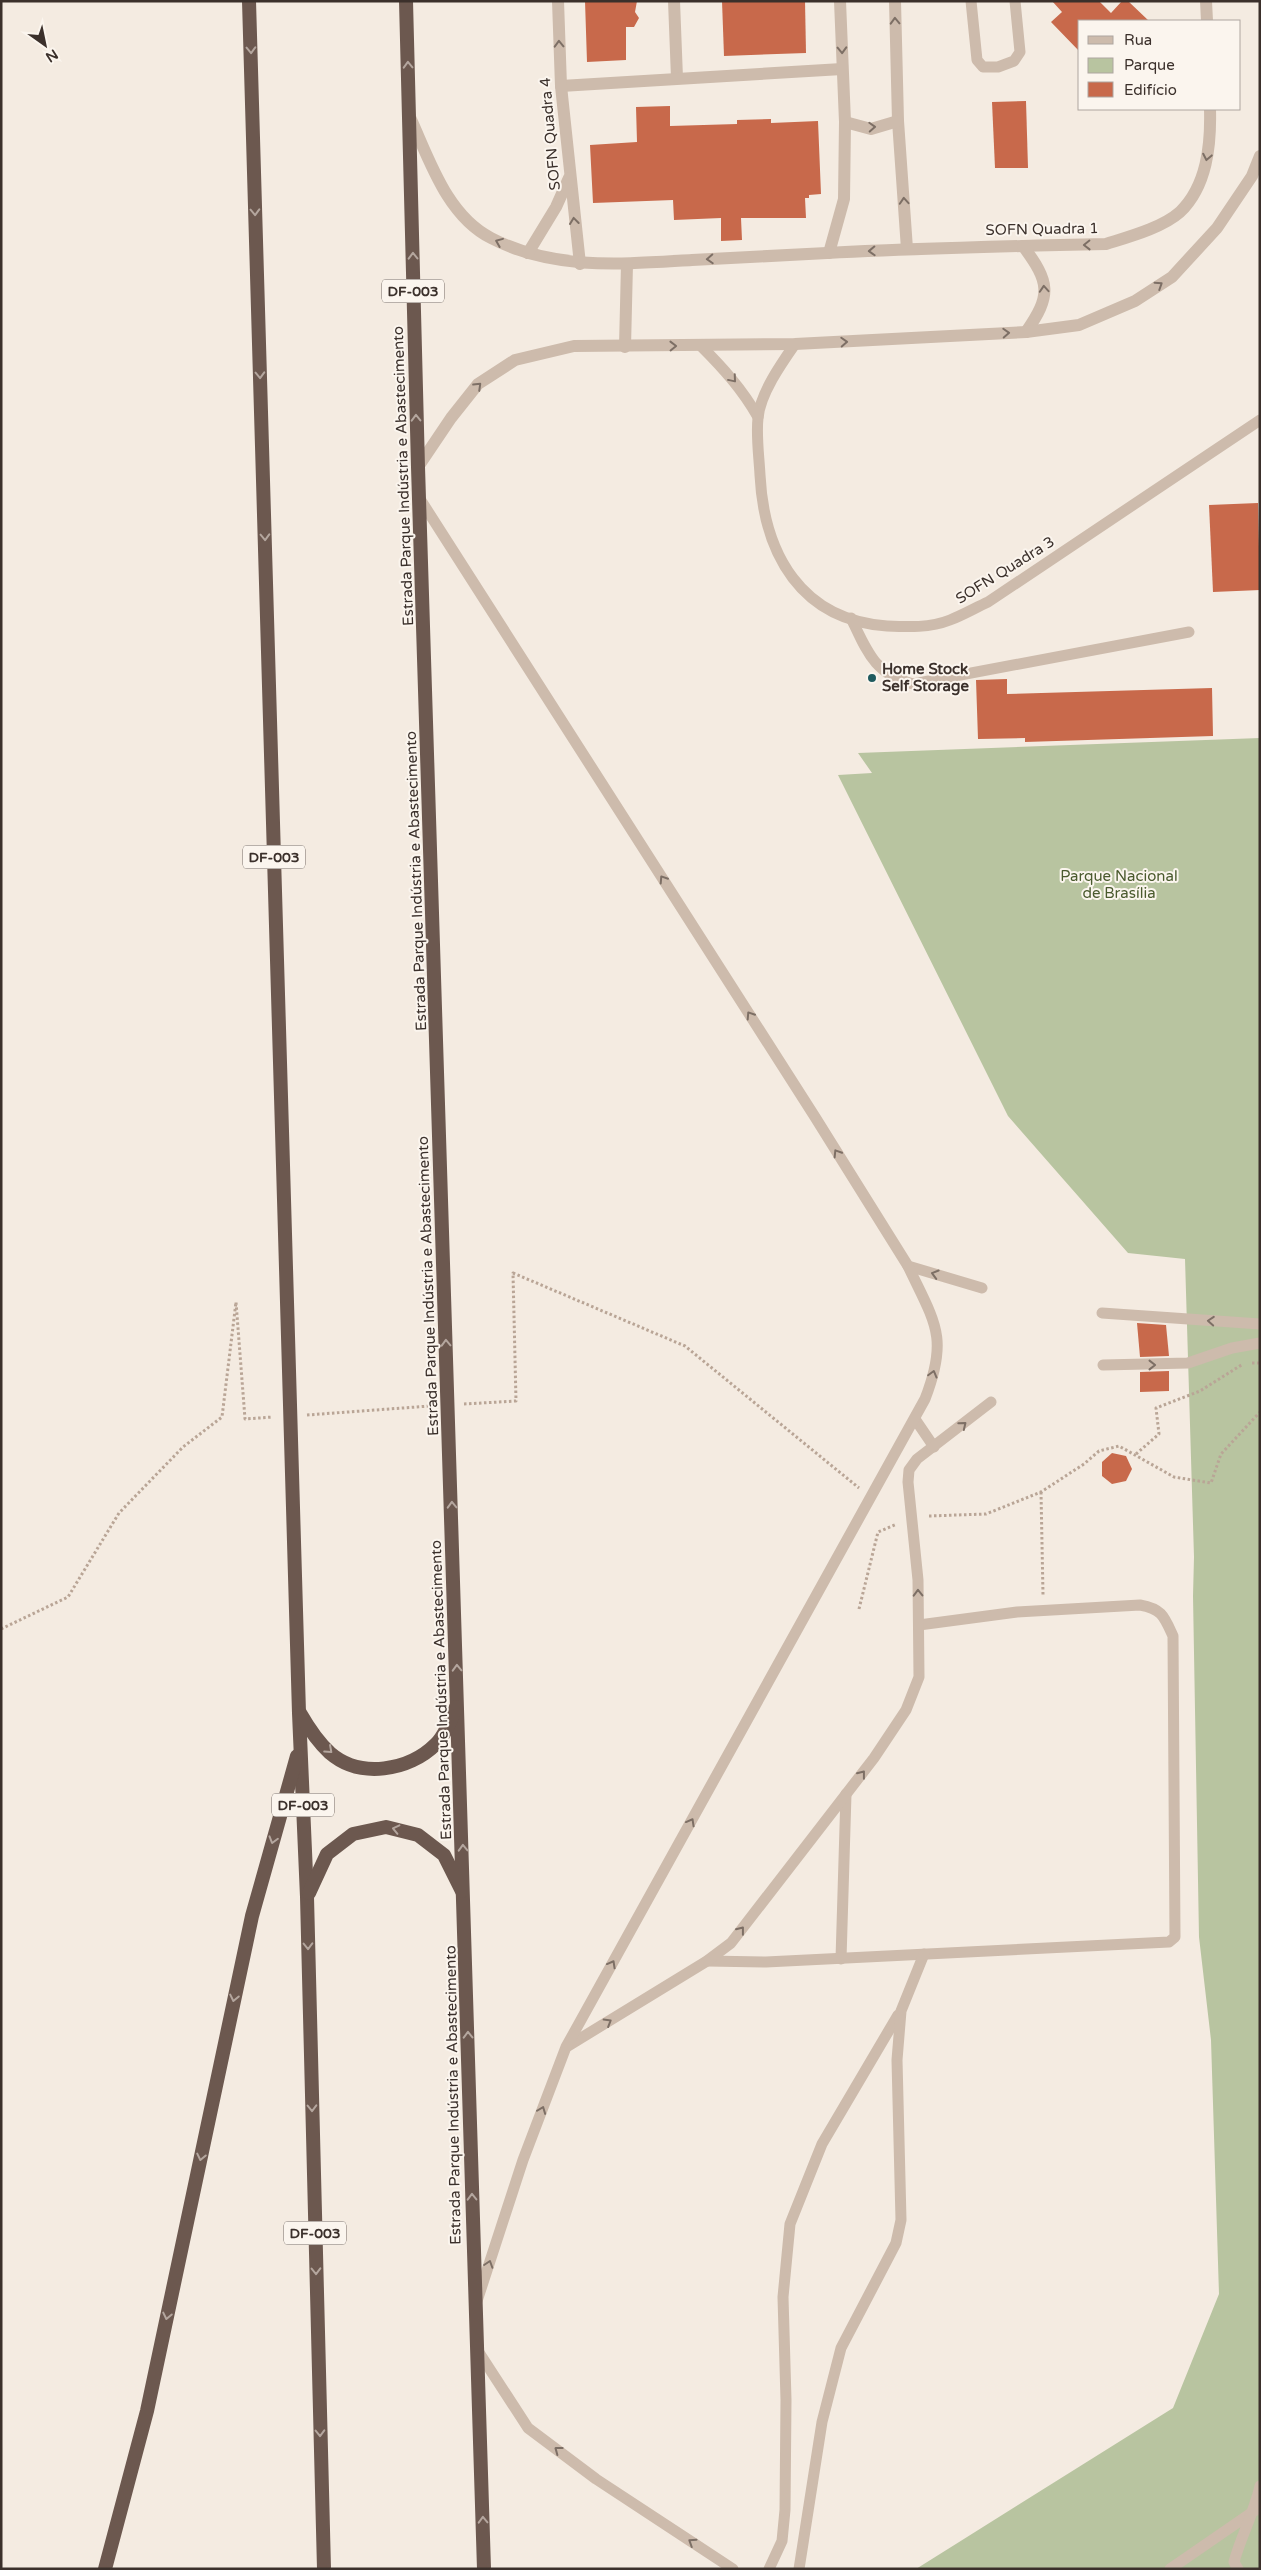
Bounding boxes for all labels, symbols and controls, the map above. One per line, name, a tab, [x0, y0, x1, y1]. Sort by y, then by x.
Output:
one-way arrow	[890, 17, 901, 25]
north arrow	[20, 20, 70, 70]
legend	[1078, 20, 1241, 110]
text: Rua	[1124, 31, 1152, 49]
one-way arrow	[554, 40, 565, 48]
text: N	[42, 45, 61, 66]
one-way arrow	[245, 46, 256, 54]
one-way arrow	[837, 46, 847, 54]
text: Parque	[1124, 56, 1175, 74]
one-way arrow	[402, 61, 413, 69]
street label: SOFN Quadra 4	[536, 77, 564, 191]
text: Edifício	[1124, 81, 1177, 99]
one-way arrow	[868, 122, 876, 132]
one-way arrow	[1202, 153, 1212, 161]
one-way arrow	[899, 196, 910, 204]
one-way arrow	[250, 209, 261, 217]
one-way arrow	[569, 217, 580, 225]
street label: SOFN Quadra 1	[985, 219, 1099, 239]
one-way arrow	[495, 237, 504, 248]
one-way arrow	[1083, 240, 1090, 250]
one-way arrow	[868, 245, 876, 256]
one-way arrow	[407, 252, 418, 260]
one-way arrow	[705, 254, 713, 265]
road number: DF-003	[382, 280, 444, 302]
one-way arrow	[1153, 282, 1162, 292]
one-way arrow	[1038, 285, 1049, 293]
street label: Estrada Parque Indústria e Abastecimento	[389, 326, 417, 626]
one-way arrow	[1002, 328, 1010, 339]
one-way arrow	[840, 336, 848, 347]
one-way arrow	[670, 341, 678, 351]
one-way arrow	[255, 372, 265, 379]
one-way arrow	[727, 373, 736, 382]
one-way arrow	[472, 383, 481, 392]
one-way arrow	[411, 414, 422, 422]
street label: SOFN Quadra 3	[952, 532, 1058, 608]
one-way arrow	[260, 534, 270, 542]
place label: Home Stock Self Storage	[882, 660, 969, 696]
marker: Home Stock Self Storage	[866, 672, 878, 684]
street label: Estrada Parque Indústria e Abastecimento	[402, 731, 430, 1031]
road number: DF-003	[243, 846, 305, 869]
park label: Parque Nacional de Brasília	[1060, 867, 1178, 902]
one-way arrow	[660, 875, 669, 884]
one-way arrow	[747, 1012, 757, 1021]
street label: Estrada Parque Indústria e Abastecimento	[414, 1136, 442, 1436]
one-way arrow	[834, 1149, 844, 1158]
one-way arrow	[932, 1270, 940, 1280]
one-way arrow	[1207, 1315, 1215, 1326]
one-way arrow	[441, 1339, 452, 1347]
one-way arrow	[1148, 1360, 1156, 1370]
one-way arrow	[927, 1370, 938, 1379]
one-way arrow	[957, 1423, 966, 1431]
one-way arrow	[446, 1501, 457, 1509]
street label: Estrada Parque Indústria e Abastecimento	[427, 1540, 455, 1840]
one-way arrow	[913, 1589, 923, 1597]
one-way arrow	[451, 1663, 462, 1671]
one-way arrow	[324, 1745, 333, 1754]
one-way arrow	[856, 1771, 864, 1780]
road number: DF-003	[272, 1794, 334, 1816]
one-way arrow	[685, 1818, 695, 1827]
one-way arrow	[392, 1824, 401, 1835]
one-way arrow	[268, 1836, 279, 1845]
one-way arrow	[458, 1843, 468, 1851]
one-way arrow	[735, 1926, 744, 1936]
one-way arrow	[303, 1942, 314, 1950]
street label: Estrada Parque Indústria e Abastecimento	[441, 1945, 465, 2245]
one-way arrow	[606, 1960, 616, 1969]
one-way arrow	[230, 1994, 240, 2002]
one-way arrow	[602, 2018, 611, 2028]
one-way arrow	[463, 2031, 473, 2038]
one-way arrow	[307, 2104, 318, 2112]
one-way arrow	[536, 2106, 546, 2115]
one-way arrow	[196, 2153, 206, 2161]
one-way arrow	[467, 2193, 477, 2201]
road number: DF-003	[284, 2222, 346, 2244]
one-way arrow	[484, 2260, 494, 2268]
one-way arrow	[311, 2267, 322, 2275]
one-way arrow	[162, 2312, 173, 2320]
one-way arrow	[315, 2429, 326, 2437]
one-way arrow	[555, 2448, 564, 2456]
one-way arrow	[478, 2516, 488, 2524]
one-way arrow	[689, 2539, 698, 2548]

